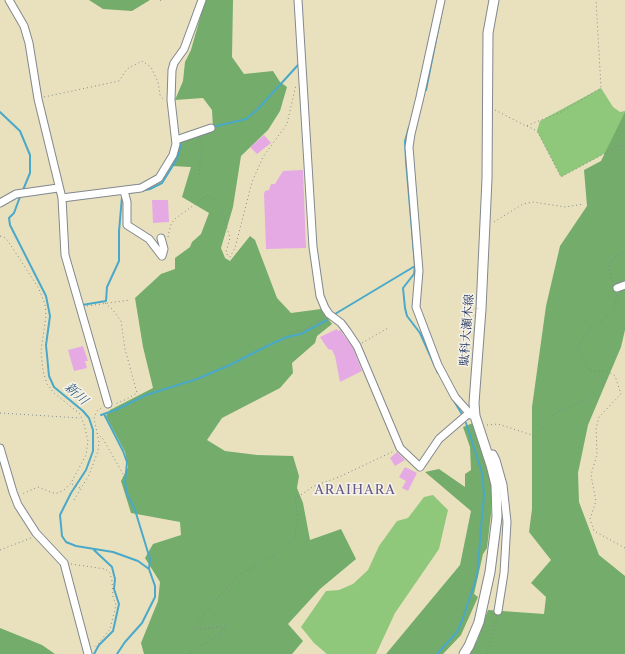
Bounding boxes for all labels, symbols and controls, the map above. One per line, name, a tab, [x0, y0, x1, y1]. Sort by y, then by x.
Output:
street label: 駄科大瀬木線	[457, 294, 477, 366]
water label: 新川	[61, 380, 91, 408]
district label: ARAIHARA	[314, 482, 396, 498]

